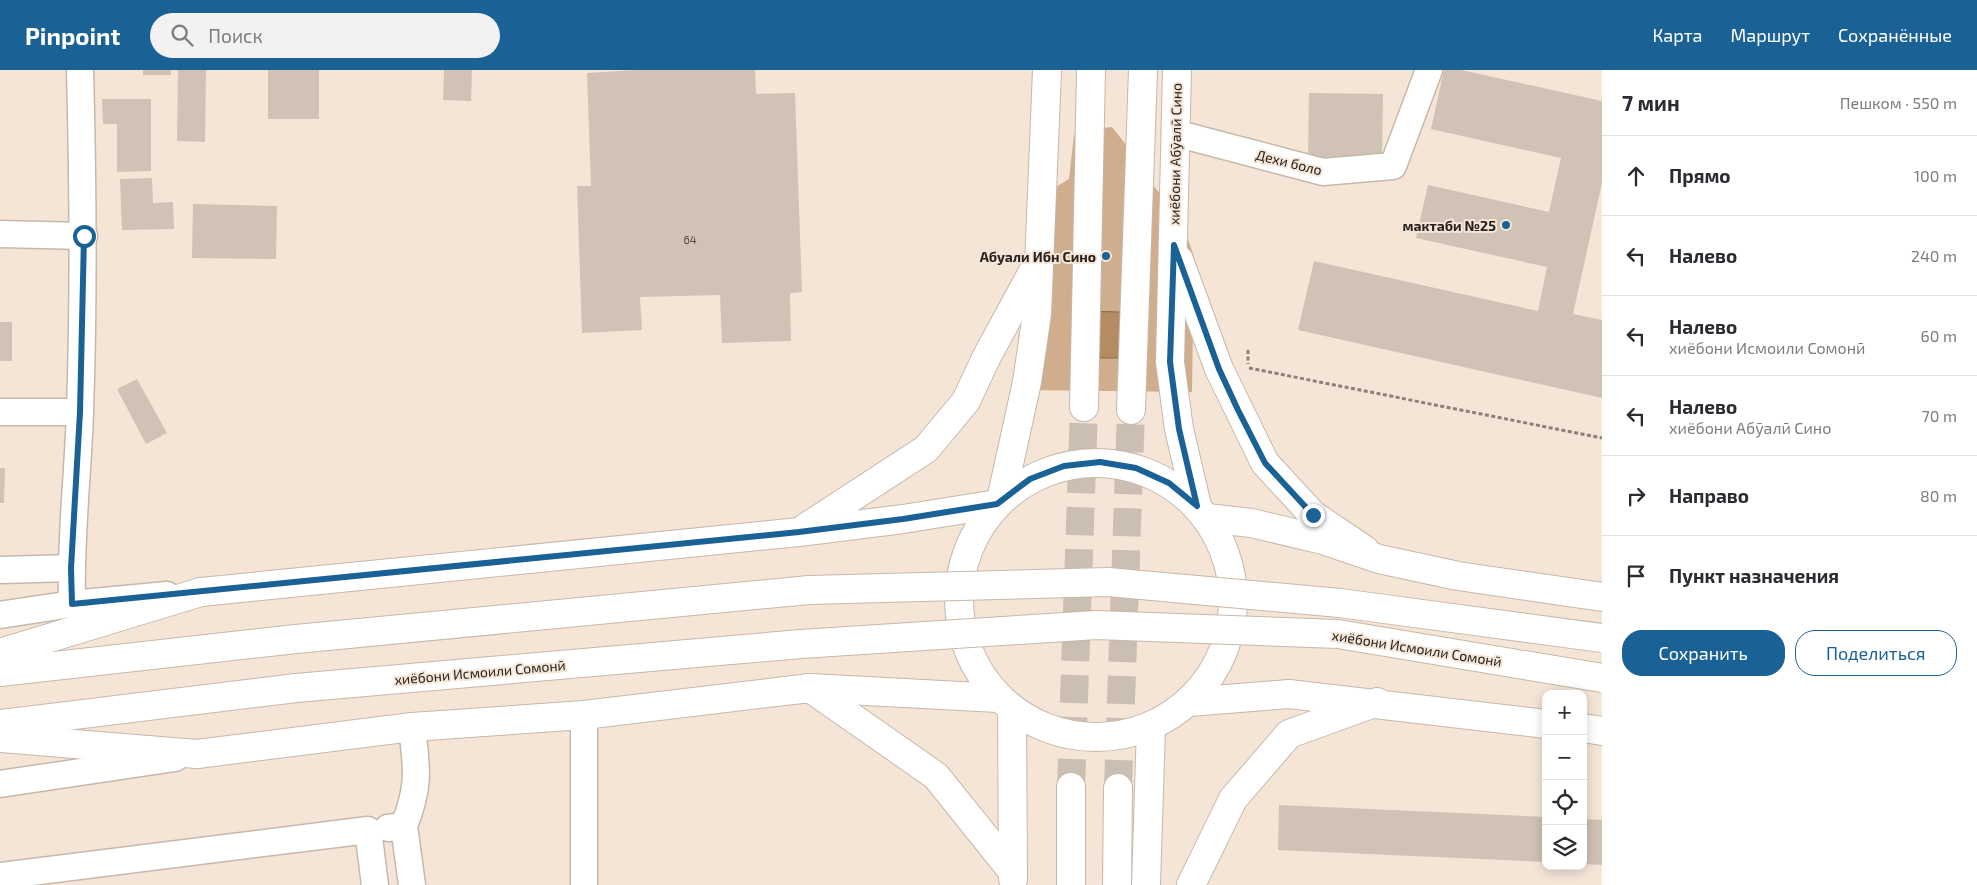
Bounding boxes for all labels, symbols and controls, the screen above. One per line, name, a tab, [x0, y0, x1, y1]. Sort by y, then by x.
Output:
search box	[150, 13, 500, 58]
text: Pinpoint	[25, 21, 120, 50]
icon: search	[168, 21, 196, 49]
text: Поиск	[208, 24, 263, 47]
text: Карта	[1652, 24, 1702, 46]
text: Маршрут	[1730, 24, 1810, 46]
text: Сохранённые	[1838, 24, 1952, 46]
street label: хиёбони Абӯалӣ Сино	[1165, 83, 1185, 225]
text: 7 мин	[1622, 90, 1680, 115]
text: Пешком · 550 m	[1840, 93, 1957, 112]
street label: Дехи боло	[1254, 146, 1324, 178]
icon: ahead	[1622, 162, 1650, 190]
text: Прямо	[1669, 164, 1731, 187]
text: 100 m	[1914, 166, 1957, 185]
place label: мактаби №25	[1403, 217, 1496, 234]
marker: мактаби №25	[1500, 219, 1512, 231]
route start	[73, 225, 96, 248]
house number: 64	[683, 233, 697, 246]
icon: left	[1622, 242, 1650, 270]
text: Налево	[1669, 244, 1737, 267]
text: 240 m	[1911, 246, 1957, 265]
place label: Абуали Ибн Сино	[980, 248, 1096, 265]
marker: Абуали Ибн Сино	[1100, 250, 1112, 262]
text: Налево	[1669, 315, 1737, 338]
icon: left	[1622, 322, 1650, 350]
text: 60 m	[1921, 326, 1957, 345]
text: хиёбони Исмоили Сомонӣ	[1669, 338, 1865, 357]
text: Налево	[1669, 395, 1737, 418]
icon: left	[1622, 402, 1650, 430]
text: 70 m	[1922, 406, 1957, 425]
text: хиёбони Абӯалӣ Сино	[1669, 418, 1831, 437]
icon: right	[1622, 482, 1650, 510]
text: Направо	[1669, 484, 1749, 507]
text: 80 m	[1920, 486, 1957, 505]
route end	[1302, 504, 1325, 527]
icon: arrive	[1622, 562, 1650, 590]
text: Пункт назначения	[1669, 564, 1839, 587]
street label: хиёбони Исмоили Сомонӣ	[1331, 626, 1503, 670]
button: Сохранить	[1622, 630, 1785, 676]
button: Поделиться	[1795, 630, 1957, 676]
street label: хиёбони Исмоили Сомонӣ	[394, 656, 566, 688]
map controls	[1542, 690, 1587, 870]
button: +	[1542, 690, 1587, 735]
button: −	[1542, 735, 1587, 780]
button: locate	[1542, 780, 1587, 825]
button: layers	[1542, 825, 1587, 870]

